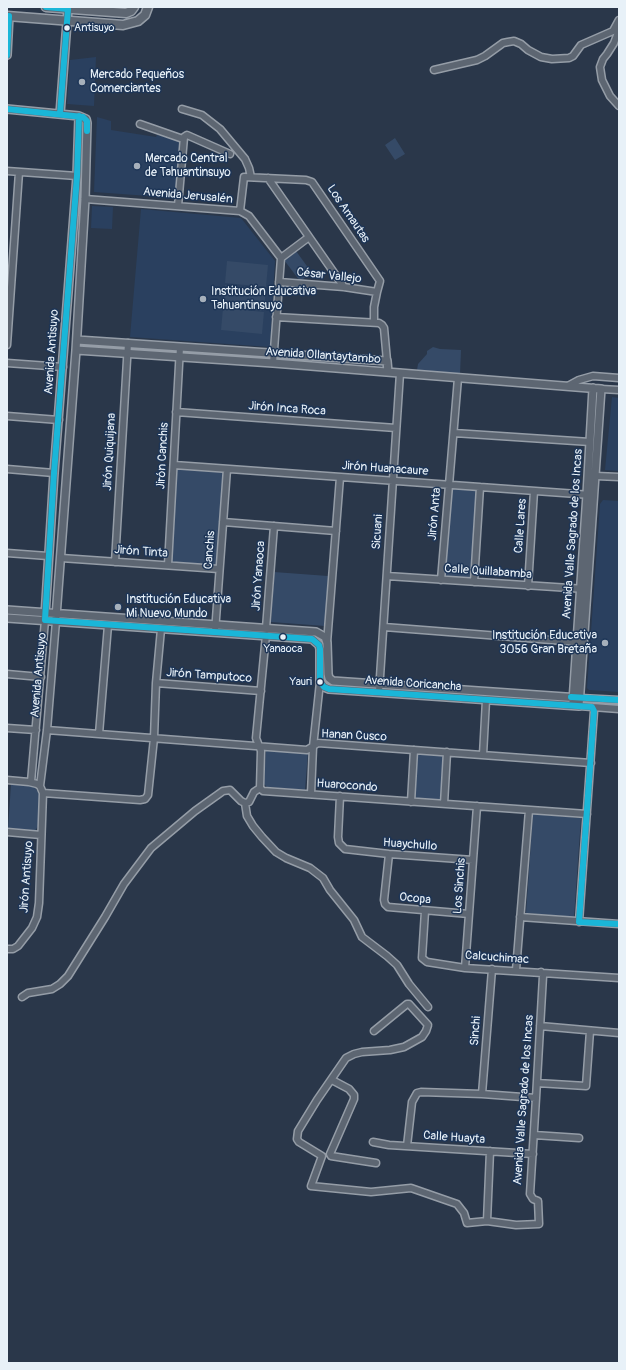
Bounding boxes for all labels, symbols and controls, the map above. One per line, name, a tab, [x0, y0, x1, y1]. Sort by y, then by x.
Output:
place label: Antisuyo	[74, 21, 114, 35]
marker: Antisuyo	[62, 23, 72, 33]
place label: Mercado Pequeños Comerciantes	[90, 68, 184, 96]
marker: Mercado Pequeños Comerciantes	[77, 77, 87, 87]
place label: Mercado Central de Tahuantinsuyo	[145, 152, 231, 180]
marker: Mercado Central de Tahuantinsuyo	[132, 161, 142, 171]
street label: Los Amautas	[323, 182, 373, 246]
street label: Avenida Jerusalén	[142, 185, 234, 207]
street label: César Vallejo	[296, 265, 362, 287]
place label: Institución Educativa Tahuantinsuyo	[211, 285, 316, 313]
marker: Institución Educativa Tahuantinsuyo	[198, 294, 208, 304]
street label: Avenida Antisuyo	[42, 309, 62, 395]
street label: Avenida Ollantaytambo	[265, 345, 381, 367]
street label: Jirón Inca Roca	[248, 399, 326, 419]
street label: Jirón Quiquijana	[101, 413, 119, 491]
street label: Jirón Canchis	[154, 422, 172, 490]
street label: Avenida Valle Sagrado de los Incas	[560, 449, 586, 619]
street label: Jirón Huanacaure	[341, 459, 429, 479]
street label: Jirón Anta	[426, 487, 444, 541]
street label: Calle Lares	[512, 498, 530, 554]
street label: Sicuani	[370, 514, 386, 550]
street label: Canchis	[201, 530, 219, 570]
street label: Jirón Yanaoca	[249, 540, 269, 612]
street label: Jirón Tinta	[114, 543, 168, 561]
street label: Calle Quillabamba	[444, 562, 532, 582]
place label: Institución Educativa Mi Nuevo Mundo	[126, 593, 231, 621]
marker: Institución Educativa Mi Nuevo Mundo	[113, 602, 123, 612]
place label: Institución Educativa 3056 Gran Bretaña	[492, 629, 597, 657]
street label: Avenida Antisuyo	[28, 632, 50, 718]
marker: Yanaoca	[278, 632, 288, 642]
marker: Institución Educativa 3056 Gran Bretaña	[600, 638, 610, 648]
place label: Yanaoca	[264, 642, 302, 656]
street label: Jirón Tamputoco	[166, 666, 252, 686]
street label: Avenida Coricancha	[364, 673, 462, 695]
place label: Yauri	[290, 675, 312, 689]
marker: Yauri	[315, 677, 325, 687]
street label: Hanan Cusco	[321, 727, 387, 745]
street label: Huarocondo	[316, 777, 378, 795]
street label: Huaychullo	[382, 836, 438, 854]
street label: Jirón Antisuyo	[17, 840, 37, 914]
street label: Los Sinchis	[451, 857, 469, 915]
street label: Ocopa	[399, 890, 431, 908]
street label: Calcuchimac	[465, 949, 529, 967]
street label: Avenida Valle Sagrado de los Incas	[511, 1015, 537, 1185]
street label: Sinchi	[468, 1016, 484, 1046]
street label: Calle Huayta	[423, 1129, 485, 1147]

